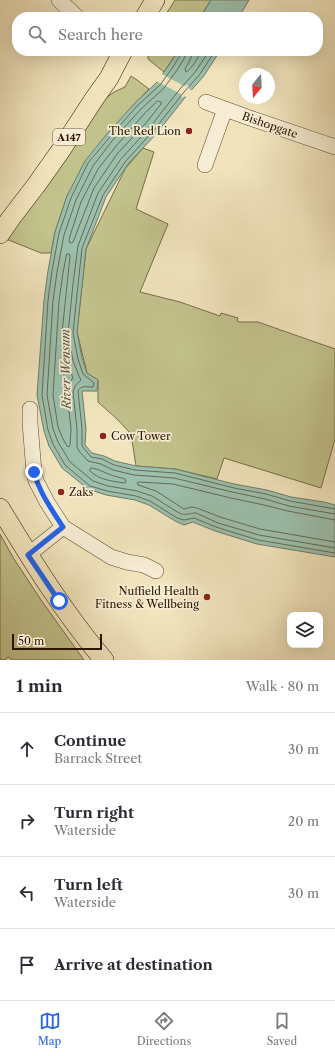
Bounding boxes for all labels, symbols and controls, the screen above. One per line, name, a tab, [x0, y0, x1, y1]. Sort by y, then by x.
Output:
search box	[12, 12, 323, 56]
icon: search	[26, 23, 48, 45]
text: Search here	[58, 25, 143, 44]
north arrow	[239, 68, 275, 104]
street label: Bishopgate	[240, 109, 300, 141]
place label: The Red Lion	[109, 124, 181, 138]
marker: The Red Lion	[184, 126, 194, 136]
road number: A147	[53, 129, 85, 145]
water label: River Wensum	[57, 329, 74, 410]
place label: Cow Tower	[111, 429, 171, 443]
marker: Cow Tower	[98, 431, 108, 441]
route end	[25, 463, 43, 481]
place label: Zaks	[69, 485, 94, 499]
marker: Zaks	[56, 487, 66, 497]
place label: Nuffield Health Fitness & Wellbeing	[95, 584, 199, 611]
route start	[50, 592, 68, 610]
marker: Nuffield Health Fitness & Wellbeing	[202, 592, 212, 602]
map controls	[287, 612, 323, 648]
button: layers	[287, 612, 323, 648]
scale bar	[12, 632, 102, 651]
text: 50 m	[18, 634, 44, 648]
text: 1 min	[16, 676, 63, 696]
text: Walk · 80 m	[246, 678, 319, 694]
text: Continue	[54, 731, 126, 750]
icon: ahead	[16, 738, 38, 760]
text: 30 m	[288, 741, 319, 757]
text: Barrack Street	[54, 750, 142, 766]
text: Turn right	[54, 803, 134, 822]
icon: right	[16, 810, 38, 832]
text: 20 m	[288, 813, 319, 829]
text: Waterside	[54, 822, 116, 838]
text: Turn left	[54, 875, 123, 894]
icon: left	[16, 882, 38, 904]
text: 30 m	[288, 885, 319, 901]
text: Waterside	[54, 894, 116, 910]
icon: arrive	[16, 954, 38, 976]
text: Arrive at destination	[54, 955, 213, 974]
tab: Map	[38, 1010, 61, 1048]
tab: Directions	[137, 1010, 191, 1048]
tab: Saved	[267, 1010, 297, 1048]

